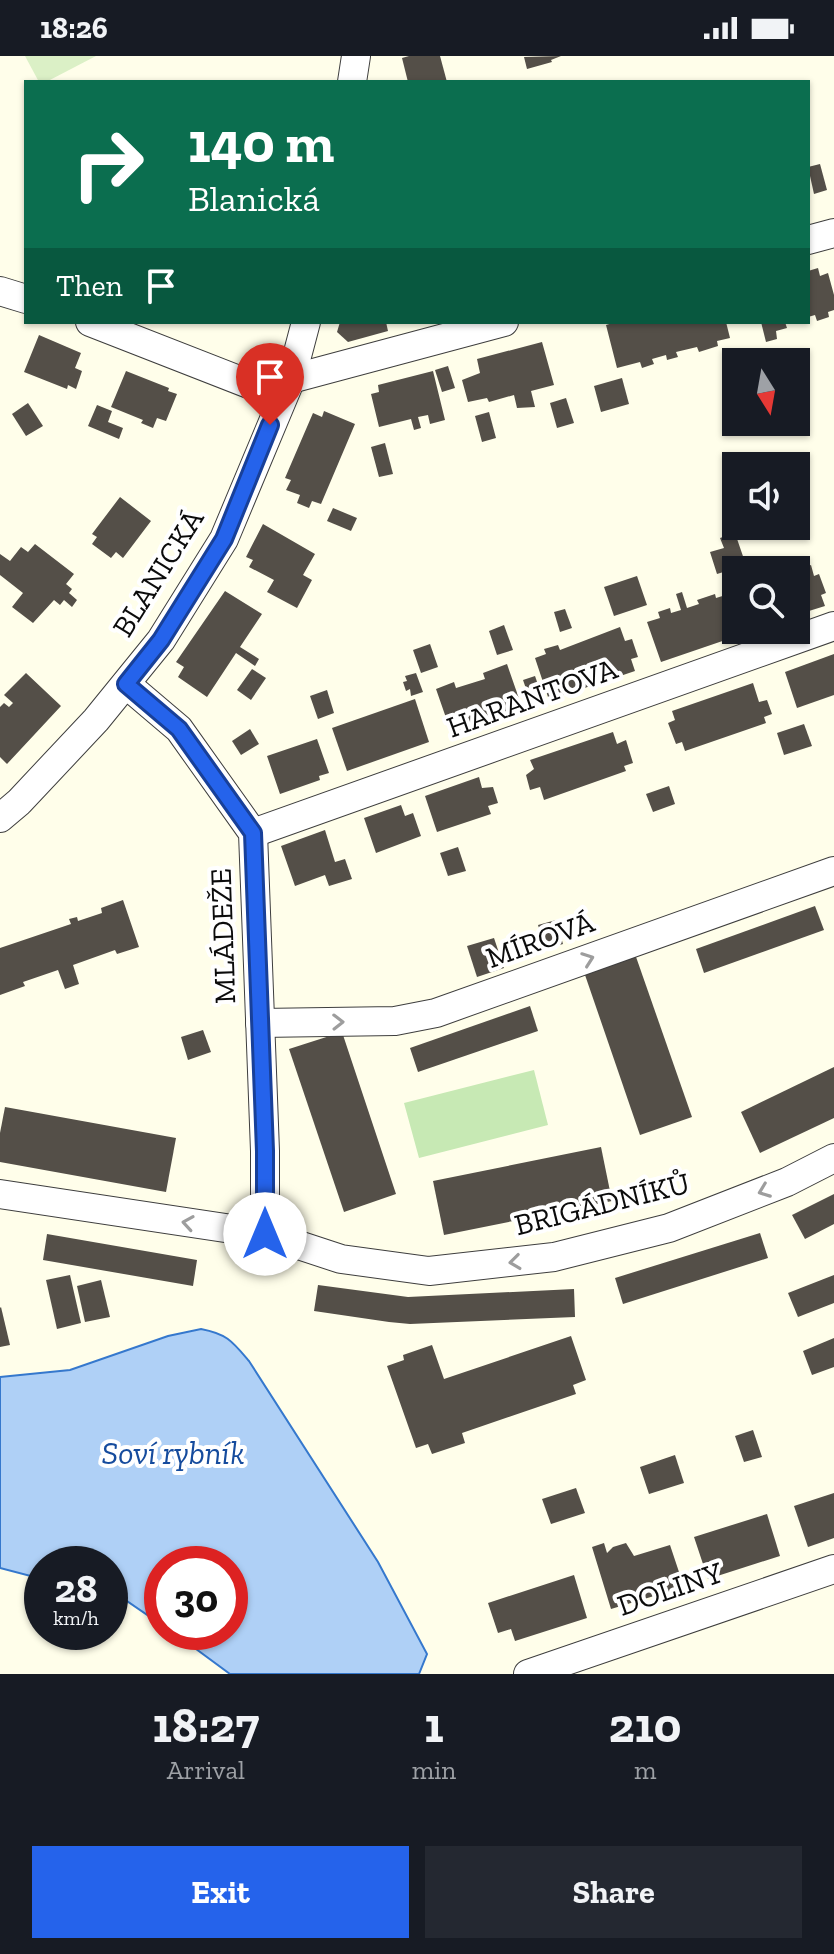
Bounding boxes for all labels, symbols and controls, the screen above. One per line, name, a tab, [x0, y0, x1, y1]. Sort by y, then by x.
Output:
text: 18:26	[40, 10, 108, 46]
text: 140 m	[188, 109, 334, 176]
icon: right	[56, 112, 160, 216]
text: Blanická	[188, 177, 320, 220]
icon: arrive	[139, 264, 183, 308]
text: Then	[56, 268, 123, 304]
pin	[236, 343, 304, 425]
north arrow	[722, 348, 810, 436]
map controls	[722, 348, 810, 644]
icon: arrive	[248, 355, 292, 399]
button: sound	[722, 452, 810, 540]
street label: BLANICKÁ	[105, 502, 212, 643]
button: search	[722, 556, 810, 644]
street label: HARANTOVA	[442, 650, 623, 745]
street label: MLÁDEŽE	[203, 868, 243, 1004]
street label: MÍROVÁ	[481, 904, 599, 976]
one-way arrow	[580, 953, 594, 969]
one-way arrow	[332, 1013, 345, 1031]
street label: BRIGÁDNÍKŮ	[511, 1165, 693, 1243]
one-way arrow	[758, 1181, 772, 1198]
position arrow	[223, 1192, 307, 1276]
one-way arrow	[181, 1215, 195, 1232]
one-way arrow	[508, 1253, 521, 1270]
water label: Soví rybník	[101, 1434, 245, 1472]
speed limit sign: 30	[144, 1546, 248, 1650]
street label: DOLINY	[613, 1554, 728, 1624]
text: 28	[54, 1564, 98, 1612]
text: km/h	[53, 1606, 99, 1630]
text: 18:27	[152, 1697, 259, 1754]
text: 1	[424, 1697, 444, 1754]
text: 210	[609, 1697, 682, 1754]
text: Arrival	[167, 1754, 245, 1786]
text: min	[412, 1754, 456, 1786]
text: m	[634, 1754, 656, 1786]
button: Exit	[32, 1846, 409, 1938]
button: Share	[425, 1846, 802, 1938]

